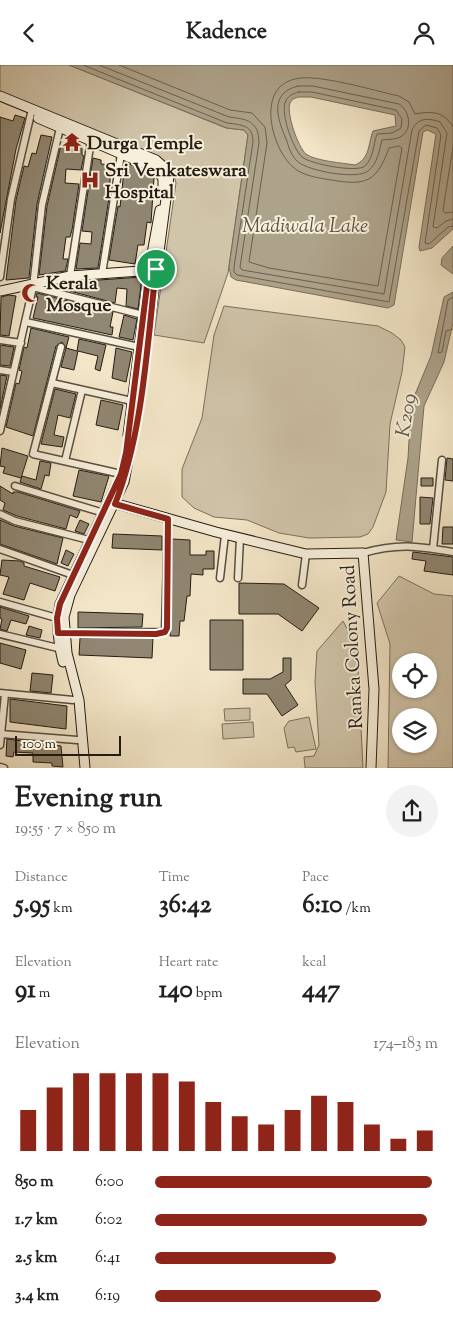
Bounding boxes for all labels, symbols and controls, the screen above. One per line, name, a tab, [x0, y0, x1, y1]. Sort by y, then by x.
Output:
text: Kadence	[186, 17, 267, 49]
icon: back	[15, 19, 43, 47]
icon: person	[410, 19, 438, 47]
temple icon: Durga Temple	[61, 131, 83, 153]
place label: Durga Temple	[87, 131, 203, 158]
place label: Sri Venkateswara Hospital	[105, 158, 247, 207]
hospital icon: Sri Venkateswara Hospital	[79, 169, 101, 191]
water label: Madiwala Lake	[242, 213, 368, 242]
pin	[135, 248, 177, 290]
icon: arrive	[142, 255, 170, 283]
place label: Kerala Mosque	[46, 271, 111, 320]
mosque icon: Kerala Mosque	[20, 282, 42, 304]
water label: K209	[390, 392, 425, 439]
street label: Ranka Colony Road	[336, 564, 371, 730]
map controls	[392, 653, 437, 753]
button: locate	[392, 653, 437, 698]
button: layers	[392, 708, 437, 753]
scale bar	[15, 733, 121, 756]
text: 100 m	[22, 735, 56, 755]
text: Evening run	[15, 779, 162, 819]
button: share	[386, 785, 438, 837]
text: 19:55 · 7 × 850 m	[15, 818, 116, 841]
text: Distance	[15, 868, 68, 888]
text: Time	[159, 868, 190, 888]
text: Pace	[302, 868, 329, 888]
text: 5.95	[15, 888, 50, 924]
text: 36:42	[159, 888, 212, 924]
text: 6:10	[302, 888, 342, 924]
text: km	[50, 899, 73, 919]
text: /km	[342, 899, 371, 919]
text: Elevation	[15, 953, 72, 973]
text: Heart rate	[159, 953, 218, 973]
text: kcal	[302, 953, 326, 973]
text: 91	[15, 973, 36, 1009]
text: 140	[159, 973, 193, 1009]
text: 447	[302, 973, 340, 1009]
text: m	[36, 984, 50, 1004]
text: bpm	[193, 984, 223, 1004]
text: Elevation	[15, 1033, 80, 1056]
text: 174–183 m	[373, 1033, 438, 1056]
text: 850 m	[15, 1171, 54, 1194]
text: 6:00	[95, 1171, 124, 1194]
text: 1.7 km	[15, 1209, 58, 1232]
text: 6:02	[95, 1209, 123, 1232]
text: 2.5 km	[15, 1247, 57, 1270]
text: 6:41	[95, 1247, 120, 1270]
text: 3.4 km	[15, 1285, 59, 1308]
text: 6:19	[95, 1285, 120, 1308]

